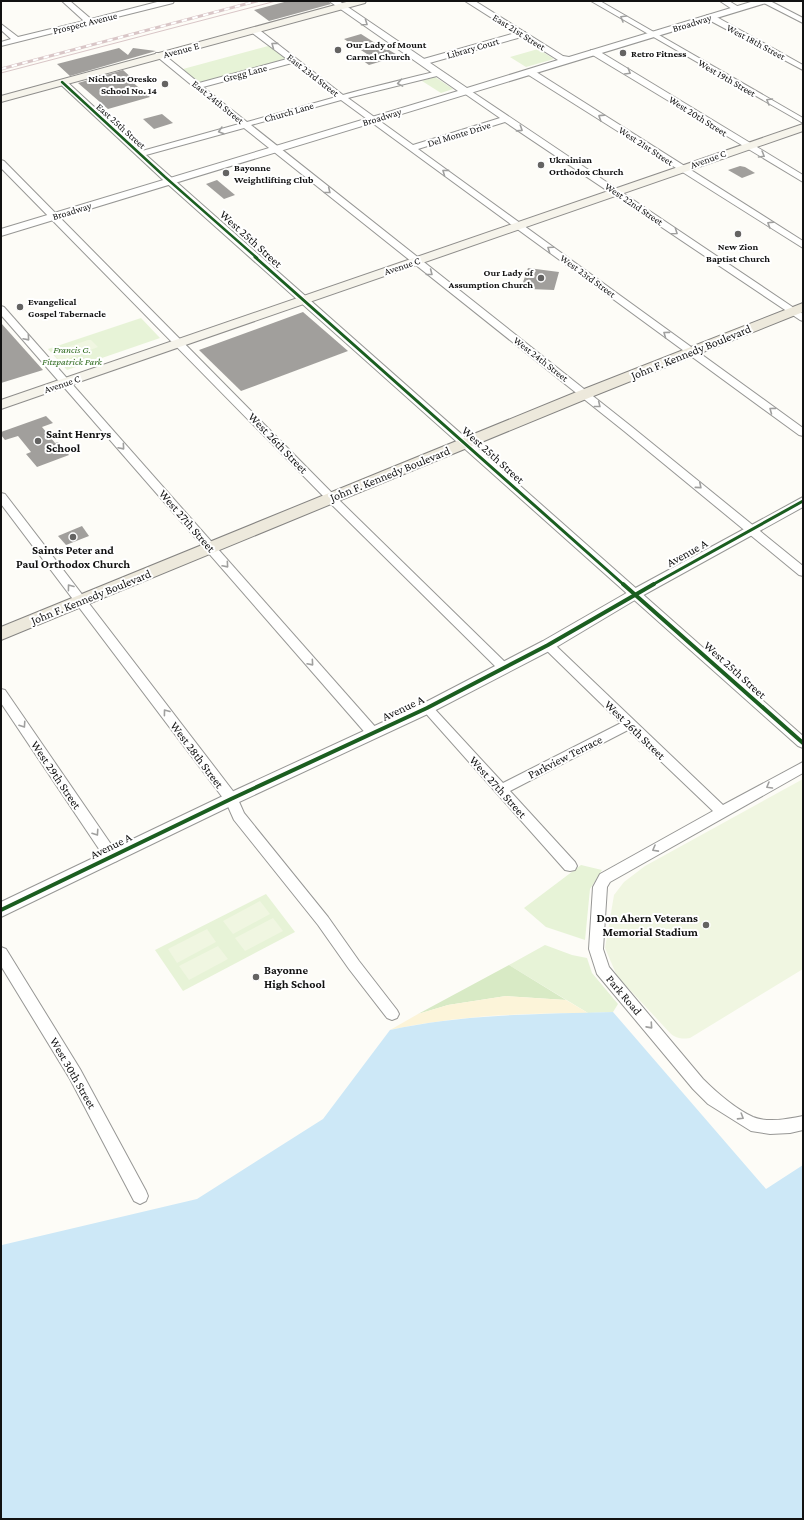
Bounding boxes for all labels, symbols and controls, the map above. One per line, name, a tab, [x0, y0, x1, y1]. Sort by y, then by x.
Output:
street label: Prospect Avenue	[52, 10, 119, 36]
street label: East 21st Street	[491, 11, 548, 53]
street label: Broadway	[671, 12, 713, 34]
one-way arrow	[620, 15, 627, 22]
one-way arrow	[361, 18, 368, 26]
street label: West 18th Street	[725, 22, 788, 62]
street label: Library Court	[446, 35, 501, 61]
place label: Our Lady of Mount Carmel Church	[346, 39, 427, 62]
street label: Avenue E	[162, 40, 201, 60]
one-way arrow	[272, 43, 279, 50]
marker: Our Lady of Mount Carmel Church	[333, 45, 343, 55]
marker: Retro Fitness	[618, 48, 628, 58]
place label: Retro Fitness	[631, 48, 686, 59]
street label: East 23rd Street	[285, 51, 342, 99]
street label: West 19th Street	[696, 57, 758, 99]
street label: Gregg Lane	[222, 62, 269, 84]
one-way arrow	[624, 68, 631, 75]
place label: Nicholas Oresko School No. 14	[88, 73, 158, 96]
street label: East 24th Street	[190, 78, 246, 127]
one-way arrow	[397, 78, 403, 86]
marker: Nicholas Oresko School No. 14	[160, 79, 170, 89]
street label: West 20th Street	[667, 94, 730, 139]
one-way arrow	[766, 99, 773, 106]
street label: Church Lane	[263, 100, 315, 124]
street label: East 25th Street	[94, 101, 148, 151]
street label: Broadway	[361, 106, 403, 128]
one-way arrow	[598, 114, 605, 122]
street label: Del Monte Drive	[426, 119, 492, 149]
one-way arrow	[516, 124, 523, 131]
street label: West 21st Street	[617, 124, 676, 168]
one-way arrow	[217, 126, 224, 135]
street label: Avenue C	[689, 147, 727, 171]
one-way arrow	[758, 150, 765, 157]
place label: Ukrainian Orthodox Church	[549, 154, 624, 177]
marker: Ukrainian Orthodox Church	[536, 160, 546, 170]
place label: Bayonne Weightlifting Club	[233, 162, 314, 185]
marker: Bayonne Weightlifting Club	[221, 168, 231, 178]
one-way arrow	[442, 169, 449, 177]
street label: West 22nd Street	[603, 181, 666, 228]
one-way arrow	[324, 187, 331, 194]
street label: Broadway	[51, 200, 93, 222]
street label: West 25th Street	[217, 207, 286, 271]
one-way arrow	[767, 221, 774, 229]
one-way arrow	[671, 227, 678, 235]
marker: New Zion Baptist Church	[733, 229, 743, 239]
place label: New Zion Baptist Church	[706, 241, 770, 264]
one-way arrow	[547, 246, 554, 254]
street label: West 23rd Street	[558, 252, 618, 300]
street label: Avenue C	[383, 255, 421, 277]
place label: Our Lady of Assumption Church	[447, 267, 534, 290]
one-way arrow	[425, 268, 432, 275]
marker: Our Lady of Assumption Church	[536, 273, 546, 283]
place label: Evangelical Gospel Tabernacle	[28, 296, 106, 319]
marker: Evangelical Gospel Tabernacle	[15, 302, 25, 312]
street label: John F. Kennedy Boulevard	[628, 321, 754, 383]
one-way arrow	[664, 332, 671, 339]
one-way arrow	[22, 334, 29, 341]
street label: West 24th Street	[512, 334, 571, 384]
park label: Francis G. Fitzpatrick Park	[42, 344, 103, 367]
street label: Avenue C	[43, 373, 81, 395]
one-way arrow	[594, 400, 601, 407]
one-way arrow	[769, 408, 776, 415]
street label: West 26th Street	[245, 410, 311, 477]
street label: West 25th Street	[459, 423, 528, 487]
place label: Saint Henrys School	[46, 427, 111, 455]
marker: Saint Henrys School	[33, 436, 43, 446]
one-way arrow	[117, 442, 124, 449]
street label: John F. Kennedy Boulevard	[327, 443, 453, 505]
one-way arrow	[695, 482, 702, 489]
street label: West 27th Street	[156, 487, 219, 556]
marker: Saints Peter and Paul Orthodox Church	[68, 532, 78, 542]
street label: Avenue A	[664, 536, 710, 570]
place label: Saints Peter and Paul Orthodox Church	[16, 543, 130, 571]
one-way arrow	[221, 561, 228, 568]
street label: John F. Kennedy Boulevard	[28, 566, 154, 628]
one-way arrow	[68, 584, 75, 591]
street label: West 25th Street	[701, 638, 770, 702]
one-way arrow	[307, 658, 314, 666]
street label: Avenue A	[380, 692, 426, 724]
street label: West 26th Street	[602, 697, 669, 763]
one-way arrow	[163, 710, 170, 717]
street label: West 28th Street	[167, 719, 227, 792]
one-way arrow	[18, 721, 26, 728]
street label: Parkview Terrace	[525, 732, 605, 782]
street label: West 29th Street	[28, 738, 85, 813]
street label: West 27th Street	[467, 753, 530, 822]
one-way arrow	[766, 782, 773, 789]
one-way arrow	[91, 829, 99, 836]
street label: Avenue A	[88, 830, 134, 862]
one-way arrow	[652, 845, 660, 852]
place label: Don Ahern Veterans Memorial Stadium	[597, 911, 699, 939]
marker: Don Ahern Veterans Memorial Stadium	[701, 920, 711, 930]
place label: Bayonne High School	[264, 963, 326, 991]
marker: Bayonne High School	[251, 972, 261, 982]
street label: Park Road	[603, 972, 645, 1018]
one-way arrow	[645, 1021, 652, 1028]
street label: West 30th Street	[47, 1035, 100, 1112]
one-way arrow	[737, 1113, 744, 1120]

